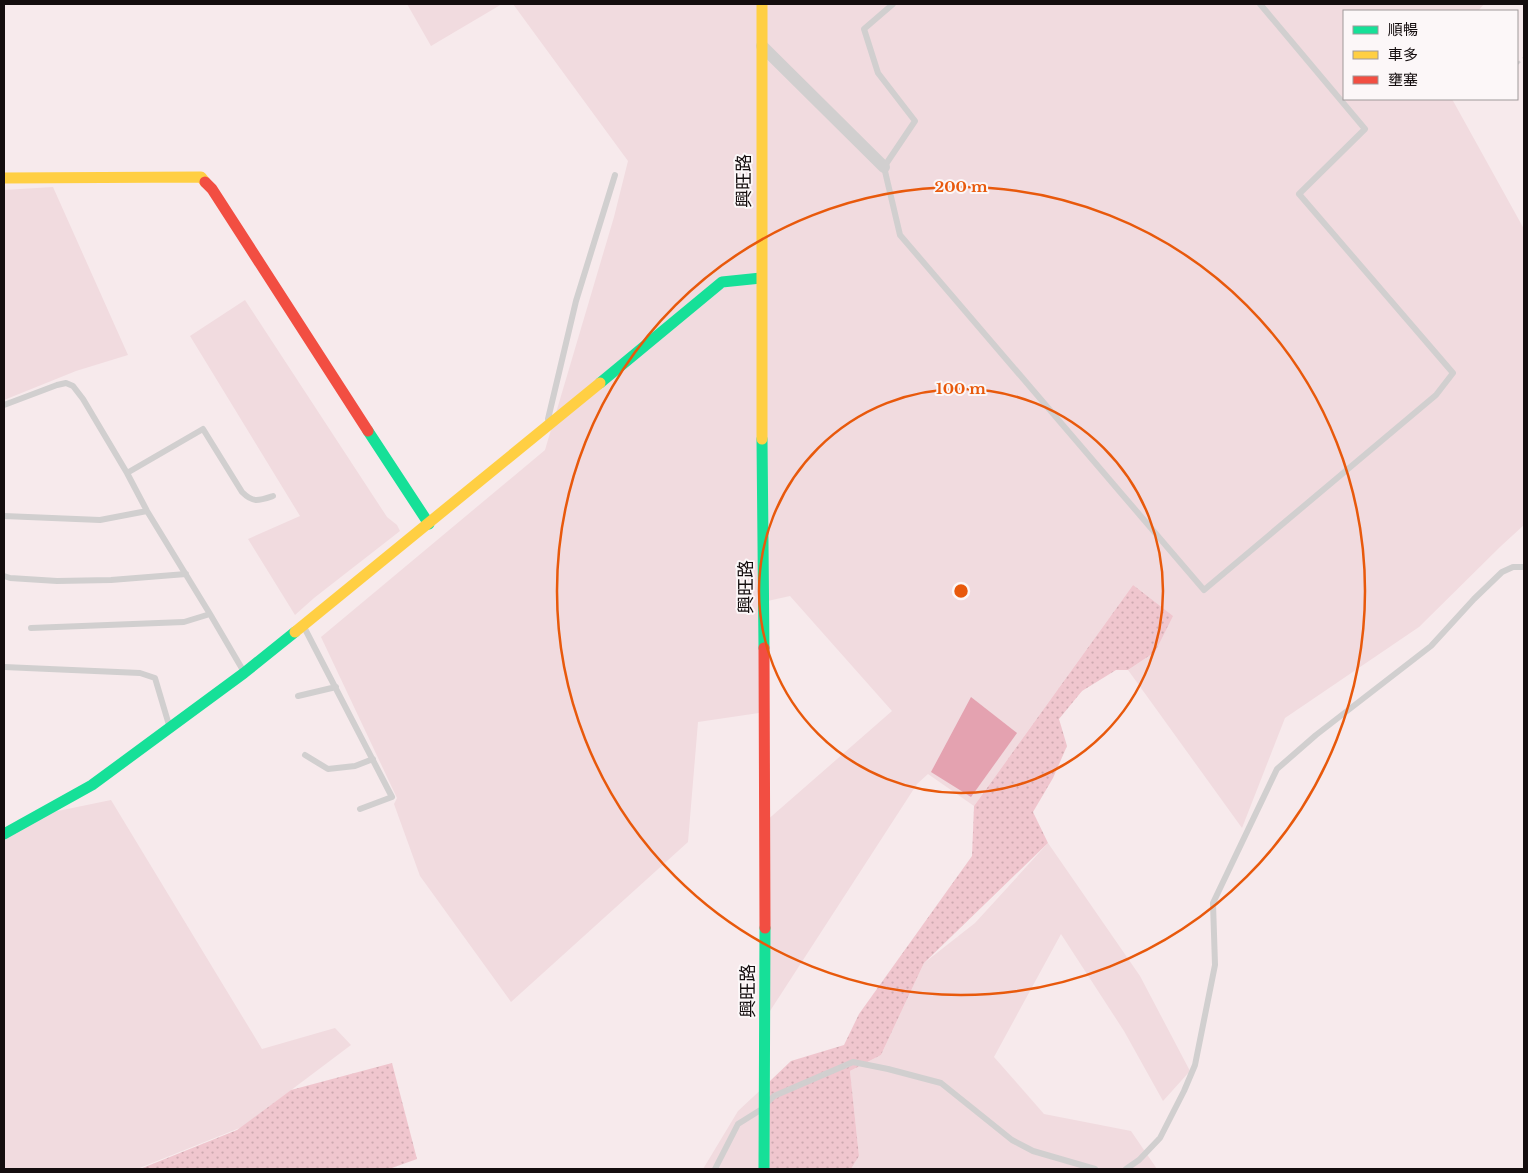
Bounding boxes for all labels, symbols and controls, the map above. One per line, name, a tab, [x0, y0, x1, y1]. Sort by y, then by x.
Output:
legend	[1343, 10, 1518, 100]
text: 順暢	[1388, 20, 1418, 39]
text: 車多	[1388, 45, 1418, 64]
text: 壅塞	[1388, 70, 1418, 89]
street label: 興旺路	[733, 154, 755, 208]
text: 200 m	[935, 177, 988, 196]
text: 100 m	[936, 379, 986, 398]
street label: 興旺路	[735, 560, 757, 614]
centre of rings	[952, 582, 970, 600]
street label: 興旺路	[737, 964, 759, 1018]

